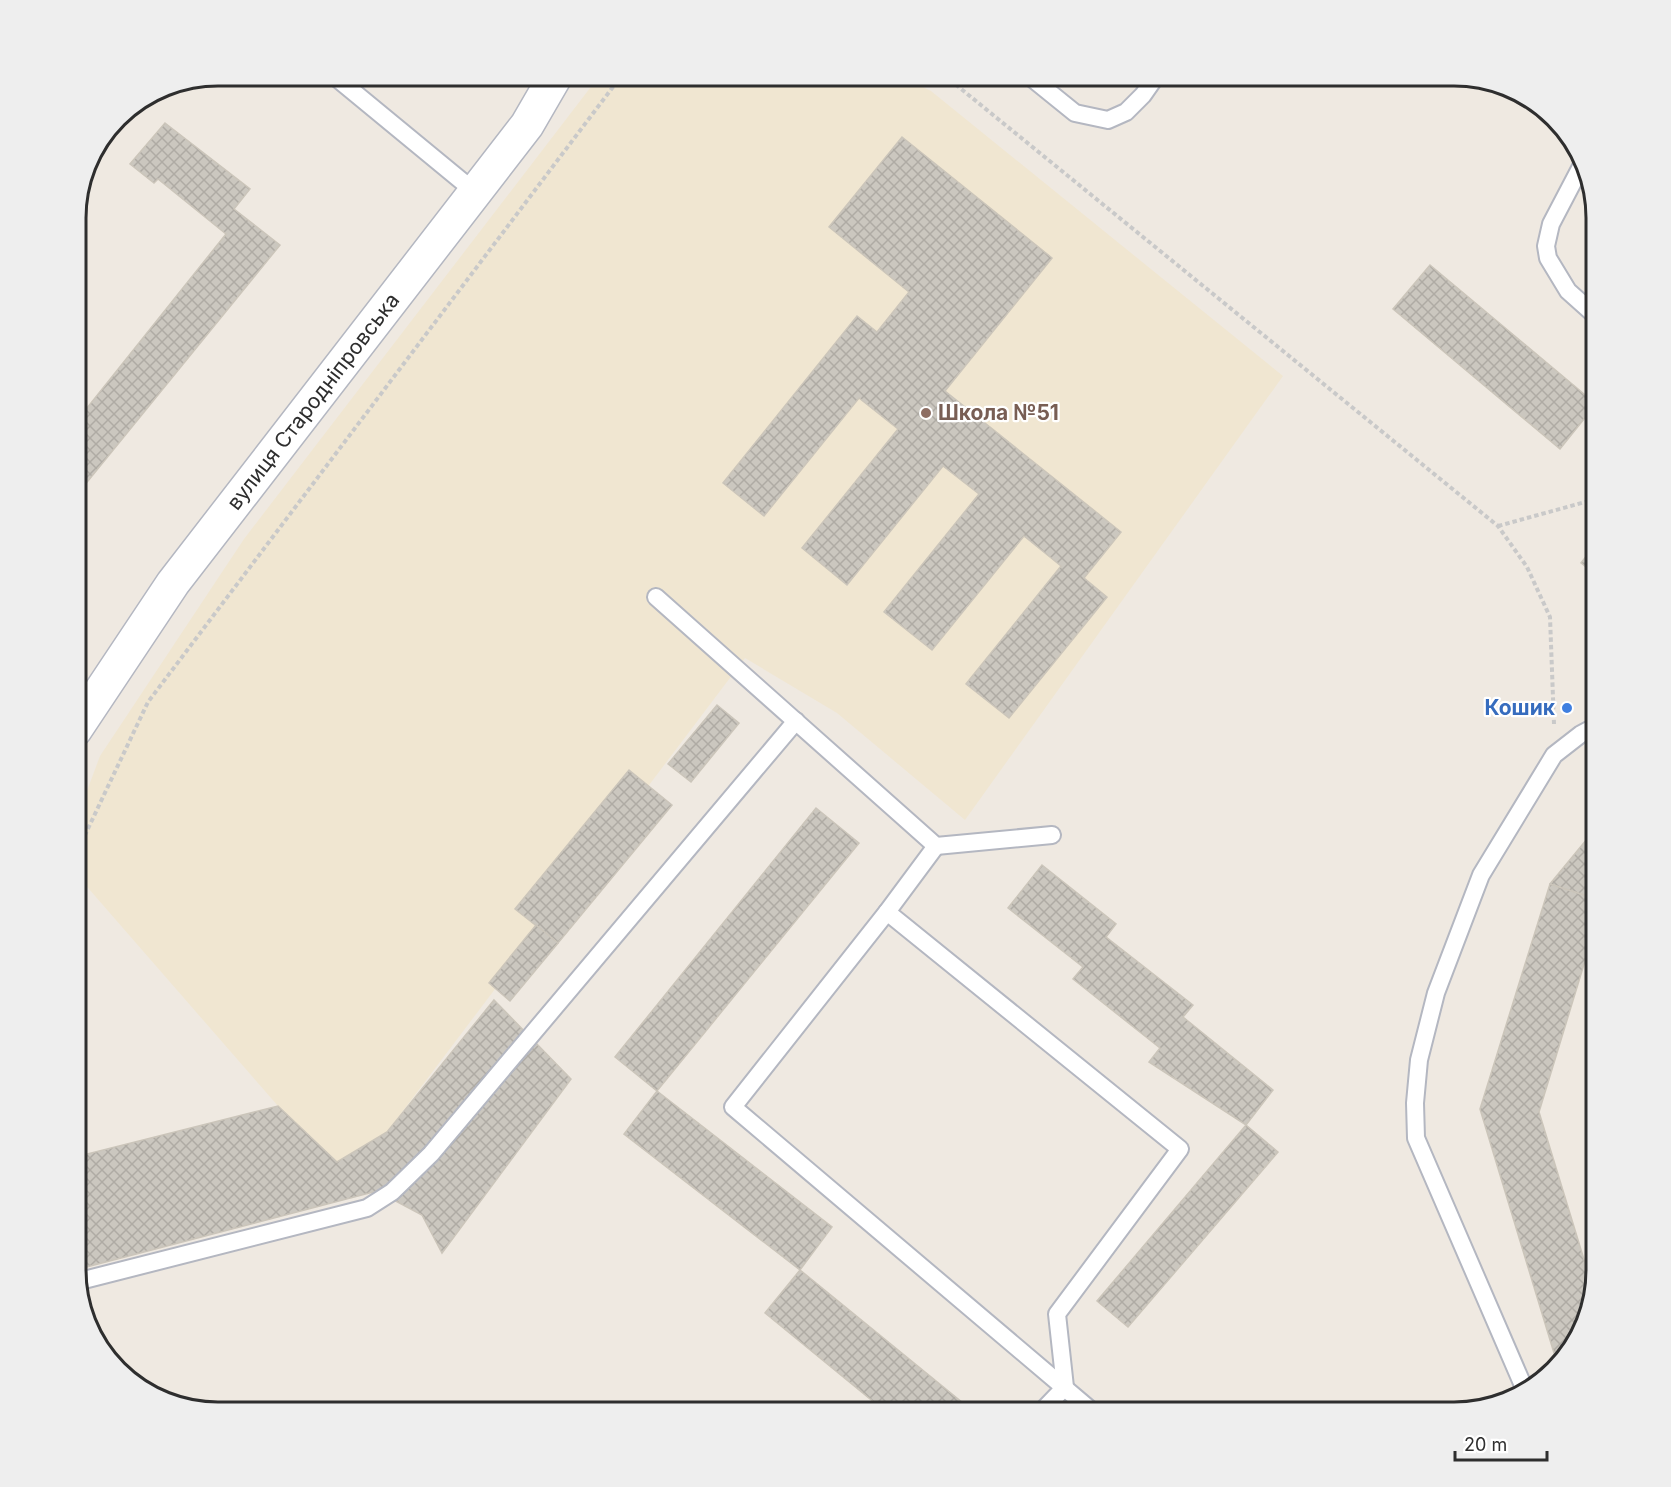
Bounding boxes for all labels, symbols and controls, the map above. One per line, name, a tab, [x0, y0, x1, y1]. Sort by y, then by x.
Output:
street label: вулиця Стародніпровська	[221, 288, 404, 515]
place label: Школа №51	[938, 400, 1059, 425]
marker: Школа №51	[919, 406, 933, 420]
place label: Кошик	[1484, 695, 1556, 720]
marker: Кошик	[1560, 701, 1574, 715]
scale bar	[1455, 1424, 1546, 1462]
text: 20 m	[1464, 1434, 1507, 1455]

